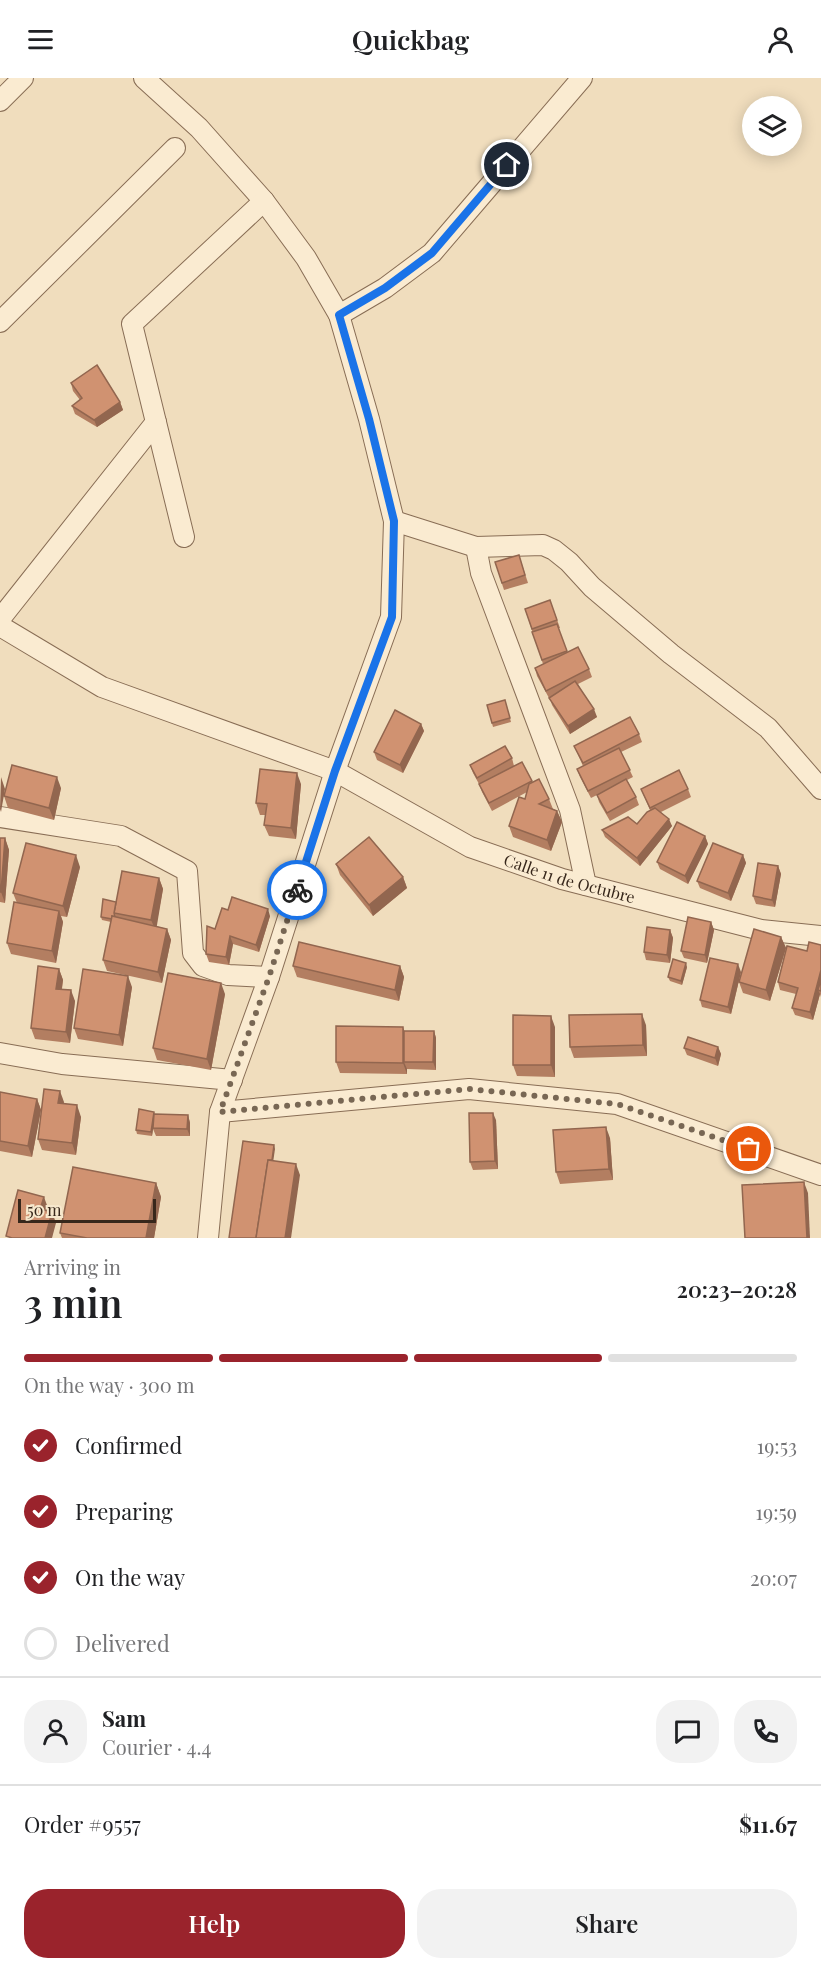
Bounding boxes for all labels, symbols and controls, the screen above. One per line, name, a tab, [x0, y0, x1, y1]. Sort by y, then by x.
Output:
text: Quickbag	[352, 21, 469, 57]
icon: menu	[24, 23, 57, 56]
icon: person	[764, 23, 797, 56]
map controls	[742, 96, 802, 156]
button: layers	[742, 96, 802, 156]
pin	[481, 139, 532, 190]
icon: home	[490, 148, 523, 181]
street label: Calle 11 de Octubre	[501, 849, 637, 907]
courier	[267, 860, 327, 920]
icon: bike	[281, 874, 314, 907]
pin	[723, 1123, 774, 1174]
icon: bag	[732, 1132, 765, 1165]
scale bar	[18, 1196, 156, 1224]
text: 50 m	[27, 1199, 61, 1220]
text: Arriving in	[24, 1253, 121, 1280]
text: 20:23–20:28	[677, 1274, 797, 1304]
text: 3 min	[24, 1276, 122, 1328]
text: On the way · 300 m	[24, 1371, 195, 1398]
icon: check	[24, 1429, 57, 1462]
text: Confirmed	[75, 1430, 182, 1460]
text: 19:53	[757, 1432, 797, 1459]
icon: check	[24, 1495, 57, 1528]
text: Preparing	[75, 1496, 173, 1526]
text: 19:59	[756, 1498, 797, 1525]
icon: check	[24, 1561, 57, 1594]
text: On the way	[75, 1562, 185, 1592]
text: 20:07	[750, 1564, 797, 1591]
text: Delivered	[75, 1628, 170, 1658]
button: person	[24, 1700, 87, 1763]
button: chat	[656, 1700, 719, 1763]
button: phone	[734, 1700, 797, 1763]
text: Sam	[102, 1703, 146, 1733]
text: Courier · 4.4	[102, 1733, 211, 1760]
text: Order #9557	[24, 1809, 141, 1839]
text: $11.67	[739, 1809, 797, 1839]
button: Help	[24, 1889, 405, 1958]
button: Share	[417, 1889, 797, 1958]

